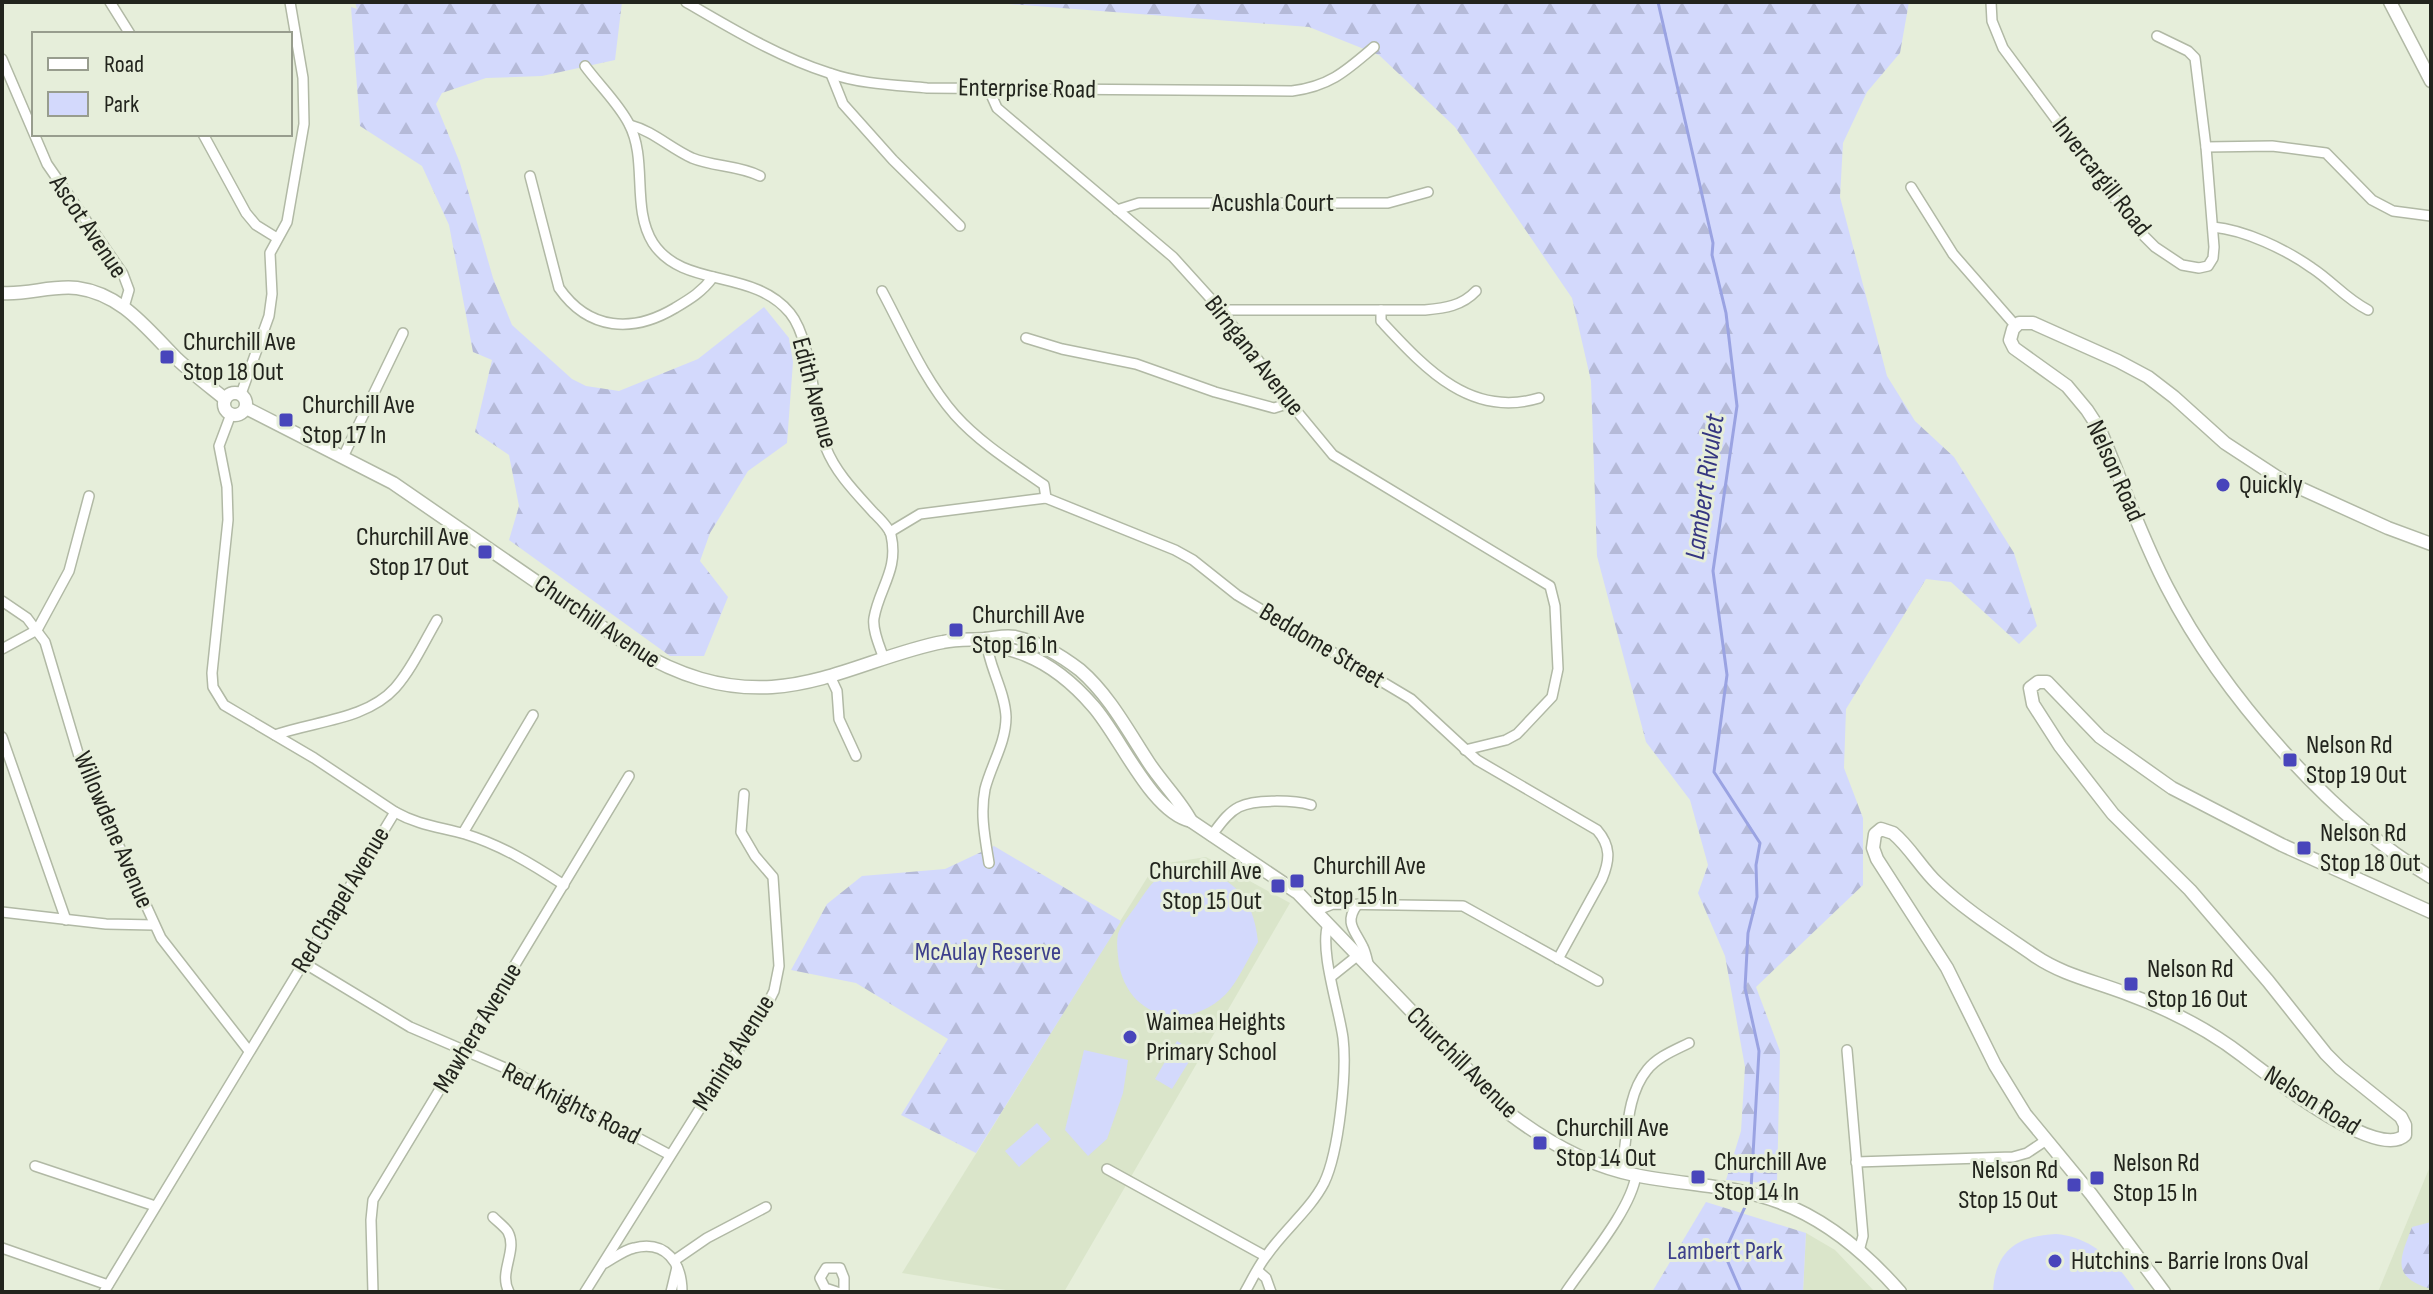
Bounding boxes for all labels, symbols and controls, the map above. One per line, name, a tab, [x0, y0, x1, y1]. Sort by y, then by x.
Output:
legend	[32, 32, 292, 136]
text: Road	[104, 50, 144, 79]
street label: Enterprise Road	[958, 72, 1096, 106]
text: Park	[104, 90, 139, 119]
street label: Invercargill Road	[2045, 111, 2157, 243]
street label: Ascot Avenue	[42, 169, 134, 284]
street label: Acushla Court	[1211, 188, 1334, 219]
street label: Birngana Avenue	[1197, 290, 1311, 422]
place label: Churchill Ave Stop 18 Out	[183, 327, 296, 388]
street label: Edith Avenue	[784, 334, 844, 452]
marker: Churchill Ave Stop 18 Out	[158, 348, 176, 366]
place label: Churchill Ave Stop 17 In	[302, 390, 415, 451]
marker: Churchill Ave Stop 17 In	[277, 411, 295, 429]
water label: Lambert Rivulet	[1678, 412, 1732, 562]
street label: Nelson Road	[2079, 416, 2151, 526]
place label: Quickly	[2239, 470, 2303, 501]
marker: Quickly	[2214, 476, 2232, 494]
place label: Churchill Ave Stop 17 Out	[356, 522, 469, 583]
marker: Churchill Ave Stop 17 Out	[476, 543, 494, 561]
street label: Churchill Avenue	[528, 568, 666, 676]
street label: Beddome Street	[1254, 596, 1390, 696]
place label: Churchill Ave Stop 16 In	[972, 600, 1085, 661]
marker: Churchill Ave Stop 16 In	[947, 621, 965, 639]
place label: Nelson Rd Stop 19 Out	[2306, 730, 2407, 791]
street label: Willowdene Avenue	[66, 747, 160, 913]
marker: Nelson Rd Stop 19 Out	[2281, 751, 2299, 769]
place label: Nelson Rd Stop 18 Out	[2320, 818, 2421, 879]
street label: Red Chapel Avenue	[285, 821, 397, 979]
marker: Nelson Rd Stop 18 Out	[2295, 839, 2313, 857]
place label: Churchill Ave Stop 15 In	[1313, 851, 1426, 912]
place label: Churchill Ave Stop 15 Out	[1149, 856, 1262, 917]
marker: Churchill Ave Stop 15 In	[1288, 872, 1306, 890]
marker: Churchill Ave Stop 15 Out	[1269, 877, 1287, 895]
park label: McAulay Reserve	[915, 937, 1061, 968]
place label: Nelson Rd Stop 16 Out	[2147, 954, 2248, 1015]
street label: Mawhera Avenue	[427, 957, 529, 1099]
marker: Nelson Rd Stop 16 Out	[2122, 975, 2140, 993]
street label: Maning Avenue	[686, 989, 782, 1117]
street label: Churchill Avenue	[1400, 1001, 1524, 1125]
place label: Waimea Heights Primary School	[1146, 1007, 1286, 1068]
marker: Waimea Heights Primary School	[1121, 1028, 1139, 1046]
street label: Red Knights Road	[497, 1056, 645, 1152]
street label: Nelson Road	[2258, 1059, 2366, 1143]
place label: Churchill Ave Stop 14 Out	[1556, 1113, 1669, 1174]
marker: Churchill Ave Stop 14 Out	[1531, 1134, 1549, 1152]
place label: Churchill Ave Stop 14 In	[1714, 1147, 1827, 1208]
place label: Nelson Rd Stop 15 In	[2113, 1148, 2199, 1209]
place label: Nelson Rd Stop 15 Out	[1958, 1155, 2058, 1216]
marker: Churchill Ave Stop 14 In	[1689, 1168, 1707, 1186]
marker: Nelson Rd Stop 15 In	[2088, 1169, 2106, 1187]
marker: Nelson Rd Stop 15 Out	[2065, 1176, 2083, 1194]
park label: Lambert Park	[1667, 1236, 1783, 1267]
place label: Hutchins - Barrie Irons Oval	[2071, 1246, 2308, 1277]
marker: Hutchins - Barrie Irons Oval	[2046, 1252, 2064, 1270]

